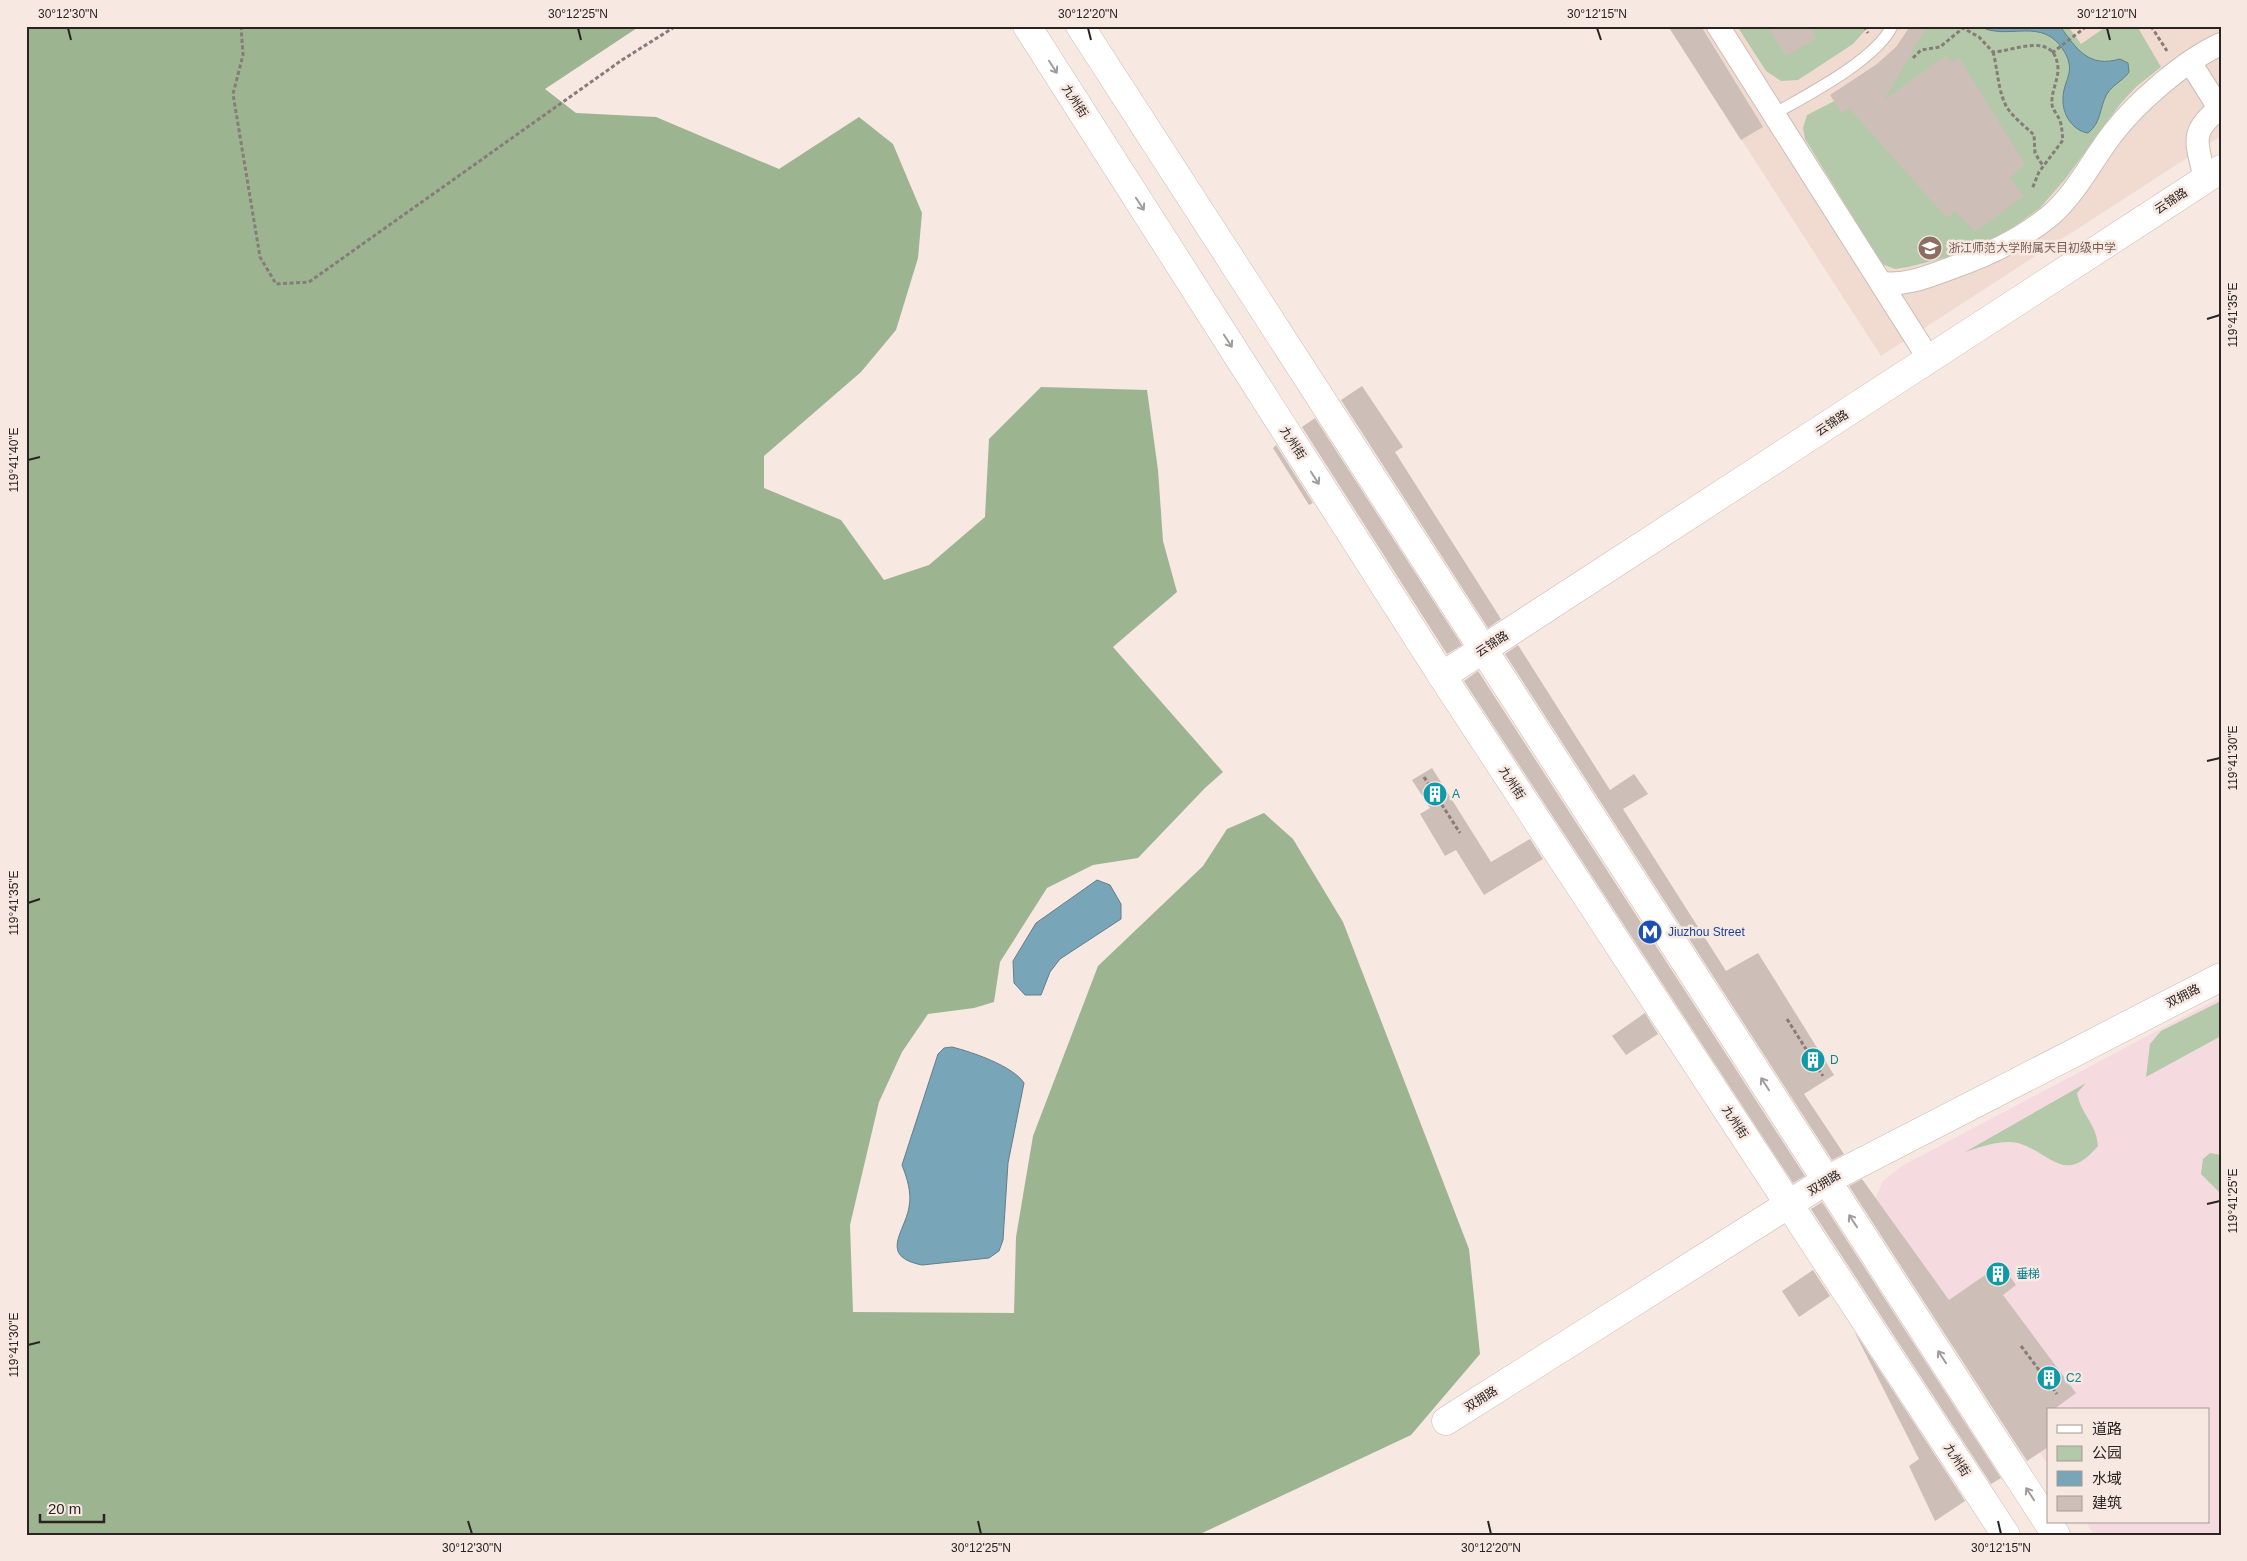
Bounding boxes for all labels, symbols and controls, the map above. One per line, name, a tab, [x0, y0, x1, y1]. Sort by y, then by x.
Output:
text: 30°12'30"N	[38, 7, 98, 21]
text: 30°12'25"N	[548, 7, 608, 21]
text: 30°12'20"N	[1058, 7, 1118, 21]
text: 30°12'15"N	[1567, 7, 1627, 21]
text: 30°12'10"N	[2077, 7, 2137, 21]
one-way arrow	[1048, 60, 1058, 74]
street label: 九州街	[1059, 82, 1091, 120]
street label: 云锦路	[2152, 185, 2190, 217]
one-way arrow	[1136, 197, 1146, 211]
school or university icon: 浙江师范大学附属天目初级中学	[1917, 235, 1943, 261]
place label: 浙江师范大学附属天目初级中学	[1948, 241, 2116, 255]
text: 119°41'35"E	[2226, 282, 2240, 348]
one-way arrow	[1223, 334, 1233, 348]
street label: 云锦路	[1813, 407, 1851, 439]
street label: 九州街	[1277, 424, 1309, 462]
text: 119°41'40"E	[7, 427, 21, 493]
one-way arrow	[1310, 471, 1321, 485]
street label: 云锦路	[1473, 628, 1511, 660]
text: 119°41'30"E	[2226, 725, 2240, 791]
street label: 九州街	[1496, 764, 1528, 802]
building icon: A	[1422, 781, 1448, 807]
place label: A	[1452, 787, 1460, 801]
text: 119°41'35"E	[7, 870, 21, 936]
metro station icon: Jiuzhou Street	[1637, 919, 1663, 945]
place label: Jiuzhou Street	[1668, 925, 1745, 939]
street label: 双拥路	[2164, 982, 2202, 1010]
building icon: D	[1800, 1047, 1826, 1073]
place label: D	[1830, 1053, 1839, 1067]
one-way arrow	[1760, 1078, 1770, 1092]
street label: 九州街	[1719, 1103, 1751, 1141]
street label: 双拥路	[1805, 1168, 1843, 1198]
text: 119°41'25"E	[2226, 1168, 2240, 1234]
one-way arrow	[1848, 1214, 1858, 1228]
building icon: 垂梯	[1985, 1261, 2011, 1287]
place label: 垂梯	[2016, 1267, 2040, 1281]
text: 119°41'30"E	[7, 1312, 21, 1378]
one-way arrow	[1936, 1351, 1946, 1365]
building icon: C2	[2036, 1365, 2062, 1391]
place label: C2	[2066, 1371, 2082, 1385]
street label: 双拥路	[1462, 1384, 1500, 1414]
legend	[2047, 1408, 2210, 1524]
text: 道路	[2092, 1420, 2122, 1437]
street label: 九州街	[1941, 1441, 1973, 1479]
text: 公园	[2092, 1444, 2122, 1461]
text: 水域	[2092, 1470, 2122, 1487]
one-way arrow	[2024, 1487, 2034, 1501]
scale bar	[40, 1491, 104, 1523]
text: 建筑	[2092, 1494, 2122, 1511]
text: 20 m	[48, 1500, 81, 1517]
text: 30°12'30"N	[442, 1541, 502, 1555]
text: 30°12'25"N	[951, 1541, 1011, 1555]
text: 30°12'20"N	[1461, 1541, 1521, 1555]
text: 30°12'15"N	[1971, 1541, 2031, 1555]

